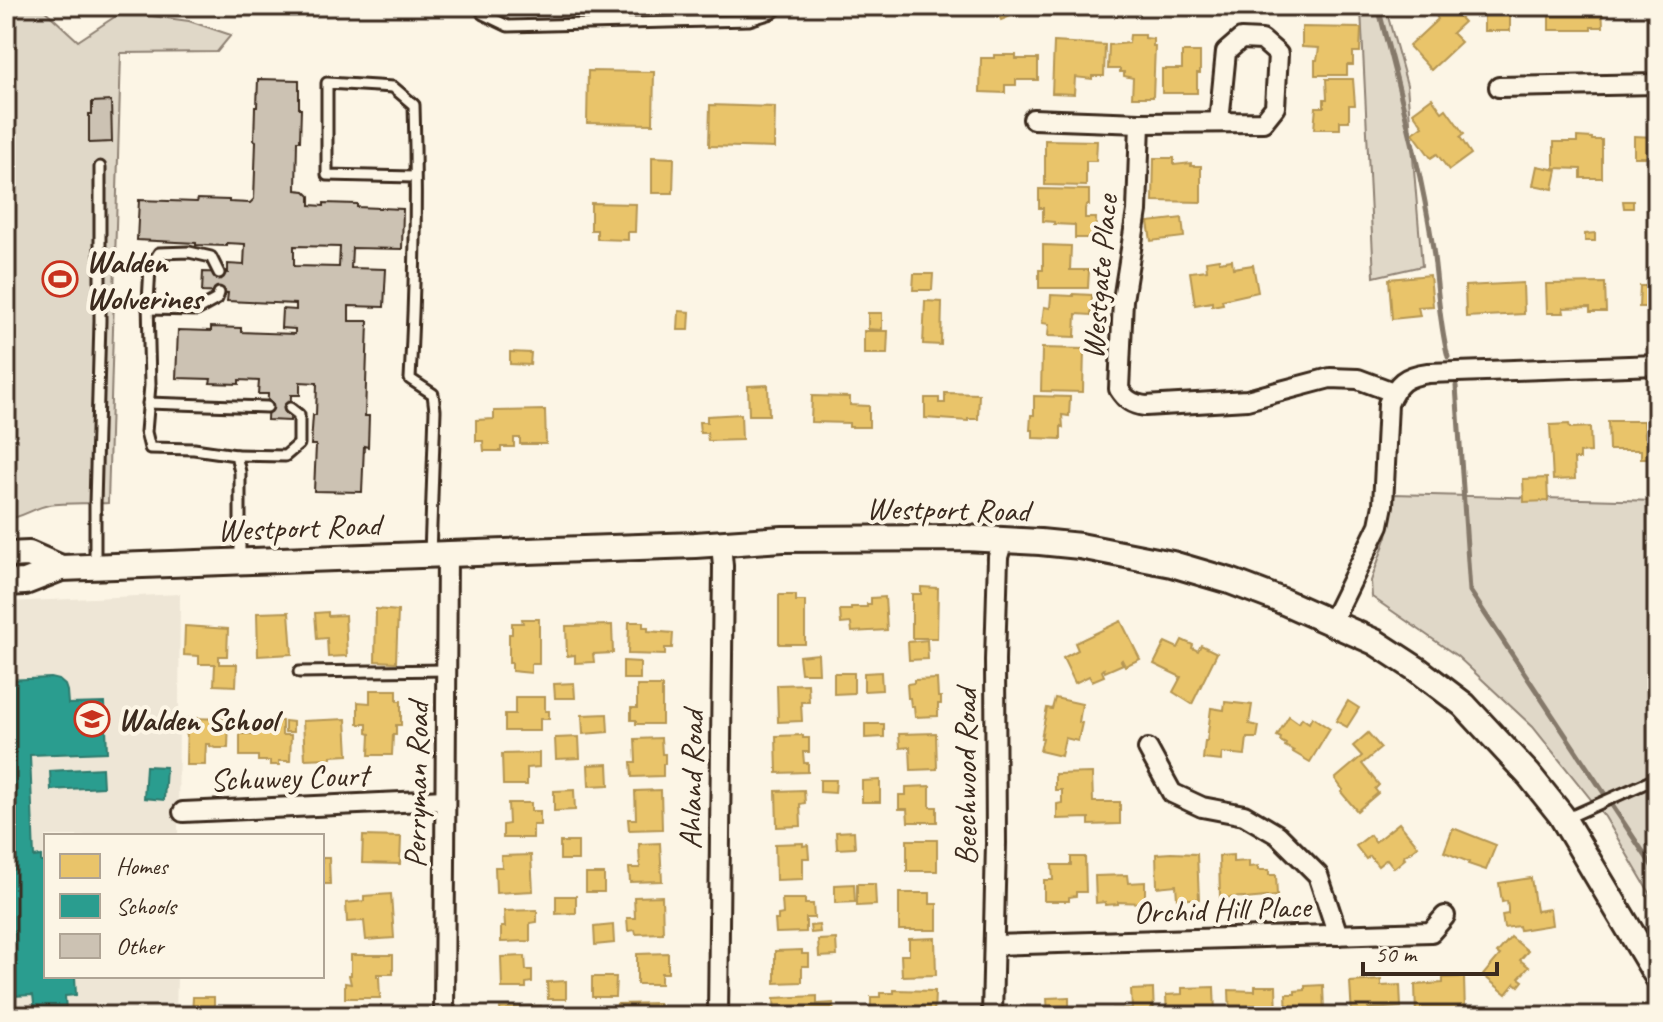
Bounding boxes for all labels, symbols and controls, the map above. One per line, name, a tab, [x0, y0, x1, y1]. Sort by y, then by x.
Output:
street label: Westgate Place	[1072, 191, 1127, 361]
place label: Walden Wolverines	[86, 241, 206, 319]
sports icon: Walden Wolverines	[41, 260, 79, 298]
street label: Westport Road	[866, 488, 1034, 531]
street label: Westport Road	[217, 504, 386, 551]
street label: Beechwood Road	[945, 683, 986, 865]
street label: Perryman Road	[395, 697, 439, 868]
place label: Walden School	[118, 699, 284, 740]
school or university icon: Walden School	[73, 700, 111, 738]
street label: Ahland Road	[670, 705, 713, 850]
street label: Schuwey Court	[209, 754, 373, 801]
legend	[44, 834, 324, 978]
text: Homes	[116, 851, 169, 881]
street label: Orchid Hill Place	[1133, 886, 1314, 933]
text: Schools	[116, 891, 179, 921]
scale bar	[1363, 926, 1497, 976]
text: Other	[116, 931, 166, 961]
text: 50 m	[1375, 939, 1418, 969]

